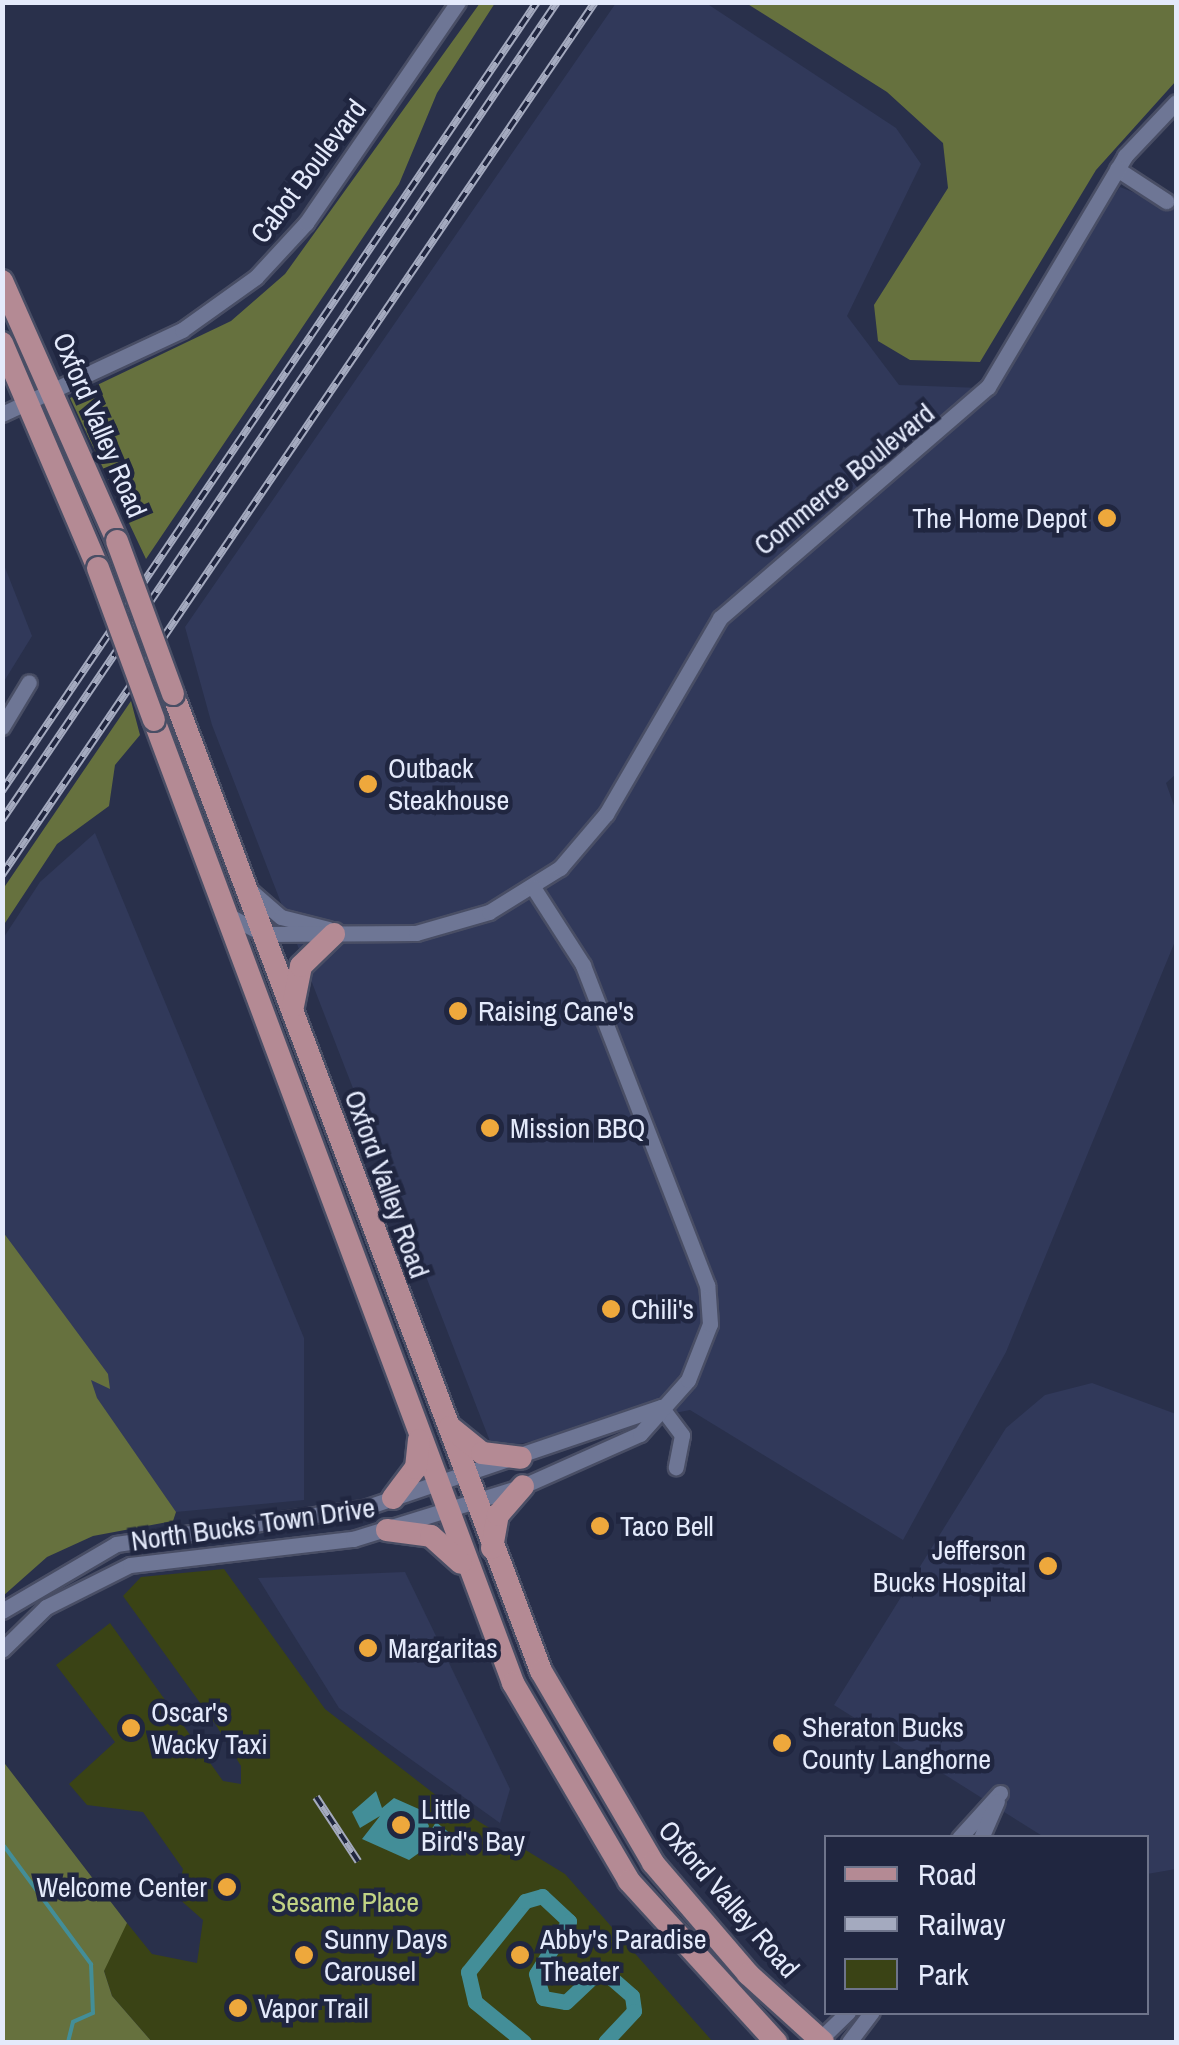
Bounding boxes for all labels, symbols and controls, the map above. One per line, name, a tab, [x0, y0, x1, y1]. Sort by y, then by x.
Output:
street label: Cabot Boulevard	[243, 93, 373, 249]
street label: Oxford Valley Road	[46, 328, 154, 522]
street label: Commerce Boulevard	[747, 396, 941, 562]
place label: The Home Depot	[912, 501, 1087, 535]
marker: The Home Depot	[1096, 507, 1118, 529]
place label: Outback Steakhouse	[388, 751, 509, 817]
marker: Outback Steakhouse	[357, 773, 379, 795]
place label: Raising Cane's	[478, 994, 634, 1028]
marker: Raising Cane's	[447, 1000, 469, 1022]
street label: Oxford Valley Road	[337, 1086, 437, 1282]
place label: Mission BBQ	[510, 1111, 645, 1145]
marker: Mission BBQ	[479, 1117, 501, 1139]
place label: Chili's	[631, 1292, 694, 1326]
marker: Chili's	[600, 1298, 622, 1320]
street label: North Bucks Town Drive	[129, 1490, 377, 1558]
place label: Taco Bell	[620, 1509, 714, 1543]
marker: Taco Bell	[589, 1515, 611, 1537]
place label: Jefferson Bucks Hospital	[873, 1533, 1026, 1599]
marker: Jefferson Bucks Hospital	[1035, 1553, 1061, 1579]
place label: Margaritas	[388, 1631, 498, 1665]
marker: Margaritas	[357, 1637, 379, 1659]
place label: Oscar's Wacky Taxi	[151, 1695, 268, 1761]
place label: Sheraton Bucks County Langhorne	[802, 1710, 991, 1776]
marker: Oscar's Wacky Taxi	[120, 1717, 142, 1739]
marker: Sheraton Bucks County Langhorne	[771, 1732, 793, 1754]
place label: Little Bird's Bay	[421, 1792, 525, 1858]
street label: Oxford Valley Road	[652, 1813, 806, 1985]
marker: Little Bird's Bay	[390, 1814, 412, 1836]
legend	[824, 1835, 1149, 2015]
text: Road	[918, 1854, 977, 1894]
place label: Welcome Center	[36, 1870, 207, 1904]
marker: Welcome Center	[216, 1876, 238, 1898]
park label: Sesame Place	[271, 1885, 419, 1919]
text: Railway	[918, 1904, 1005, 1944]
place label: Sunny Days Carousel	[324, 1922, 448, 1988]
place label: Abby's Paradise Theater	[540, 1922, 706, 1988]
marker: Sunny Days Carousel	[293, 1944, 315, 1966]
marker: Abby's Paradise Theater	[509, 1944, 531, 1966]
text: Park	[918, 1954, 969, 1994]
place label: Vapor Trail	[258, 1991, 369, 2025]
marker: Vapor Trail	[227, 1997, 249, 2019]

